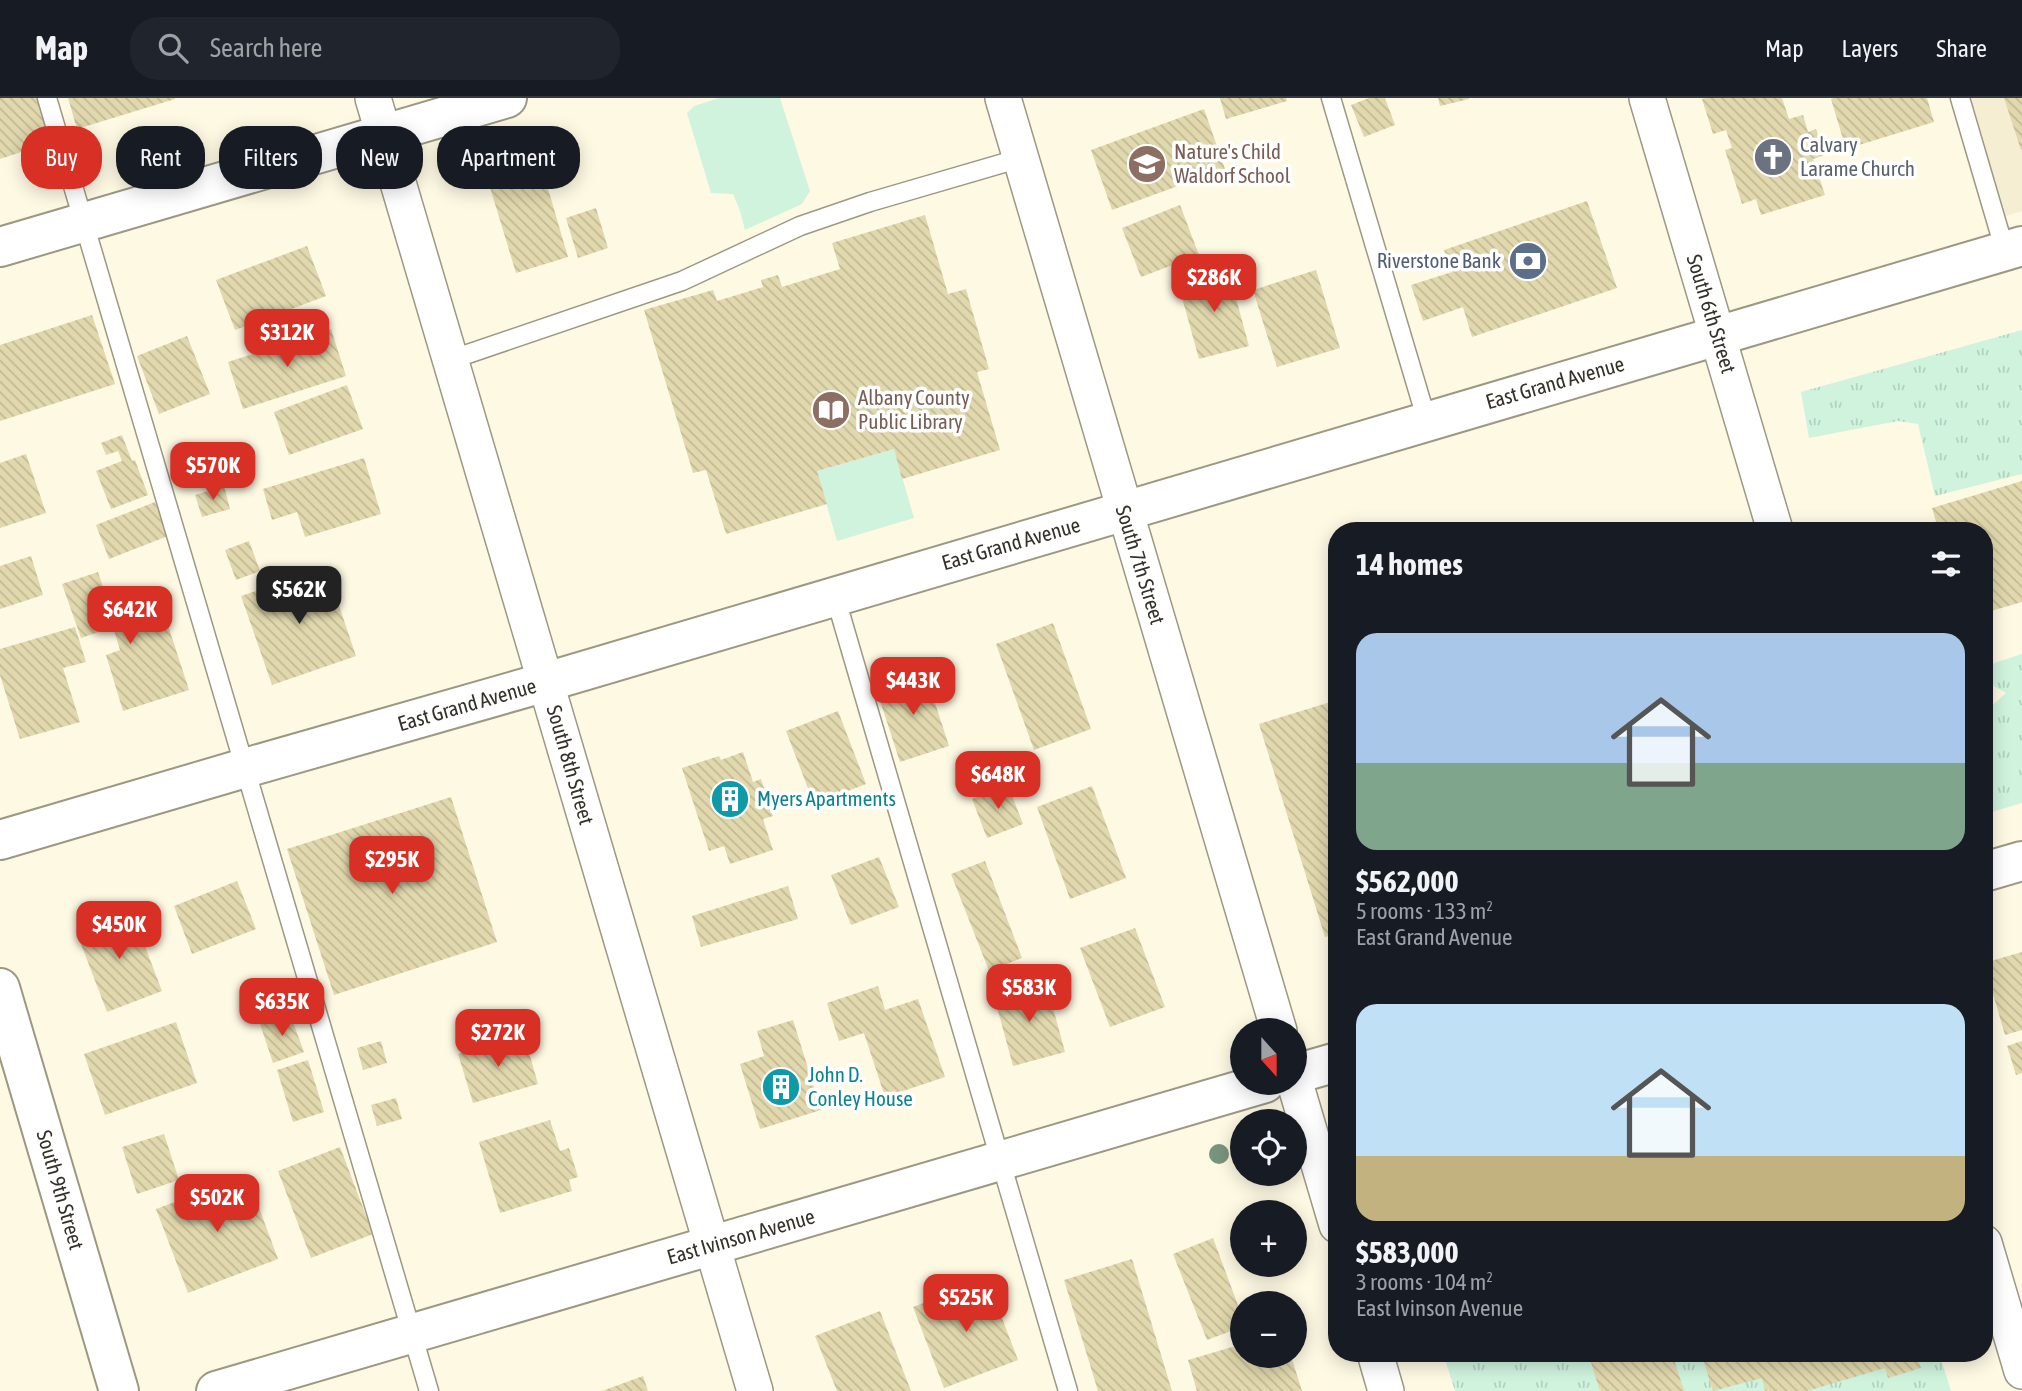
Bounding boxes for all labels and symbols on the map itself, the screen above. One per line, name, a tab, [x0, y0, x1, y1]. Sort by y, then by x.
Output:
place label: Calvary Larame Church	[1800, 132, 1915, 180]
church icon: Calvary Larame Church	[1752, 136, 1794, 178]
place label: Nature's Child Waldorf School	[1174, 139, 1291, 187]
school or university icon: Nature's Child Waldorf School	[1126, 143, 1168, 185]
bank icon: Riverstone Bank	[1507, 240, 1549, 282]
place label: Riverstone Bank	[1377, 248, 1501, 272]
street label: South 6th Street	[1682, 251, 1741, 376]
pin: $286K	[1165, 254, 1263, 314]
pin: $312K	[238, 310, 336, 369]
street label: East Grand Avenue	[1483, 351, 1627, 413]
place label: Albany County Public Library	[858, 385, 970, 433]
library icon: Albany County Public Library	[810, 389, 852, 431]
pin: $570K	[164, 442, 262, 502]
street label: South 7th Street	[1111, 502, 1170, 627]
street label: East Grand Avenue	[939, 512, 1083, 574]
pin: $562K	[250, 566, 348, 626]
pin: $642K	[81, 587, 179, 646]
pin: $443K	[864, 658, 962, 717]
street label: East Grand Avenue	[395, 673, 539, 735]
street label: South 8th Street	[542, 702, 599, 827]
pin: $648K	[949, 752, 1047, 811]
building icon: Myers Apartments	[709, 778, 751, 820]
place label: Myers Apartments	[757, 786, 896, 810]
pin: $295K	[343, 836, 441, 896]
pin: $450K	[70, 902, 168, 961]
pin: $583K	[980, 964, 1078, 1024]
pin: $635K	[233, 978, 331, 1038]
pin: $272K	[449, 1010, 547, 1069]
north arrow	[1230, 1018, 1307, 1096]
place label: John D. Conley House	[808, 1062, 913, 1110]
building icon: John D. Conley House	[760, 1066, 802, 1108]
street label: South 9th Street	[32, 1127, 89, 1252]
pin: $502K	[168, 1174, 266, 1234]
street label: East Ivinson Avenue	[664, 1203, 817, 1269]
pin: $525K	[917, 1274, 1015, 1334]

